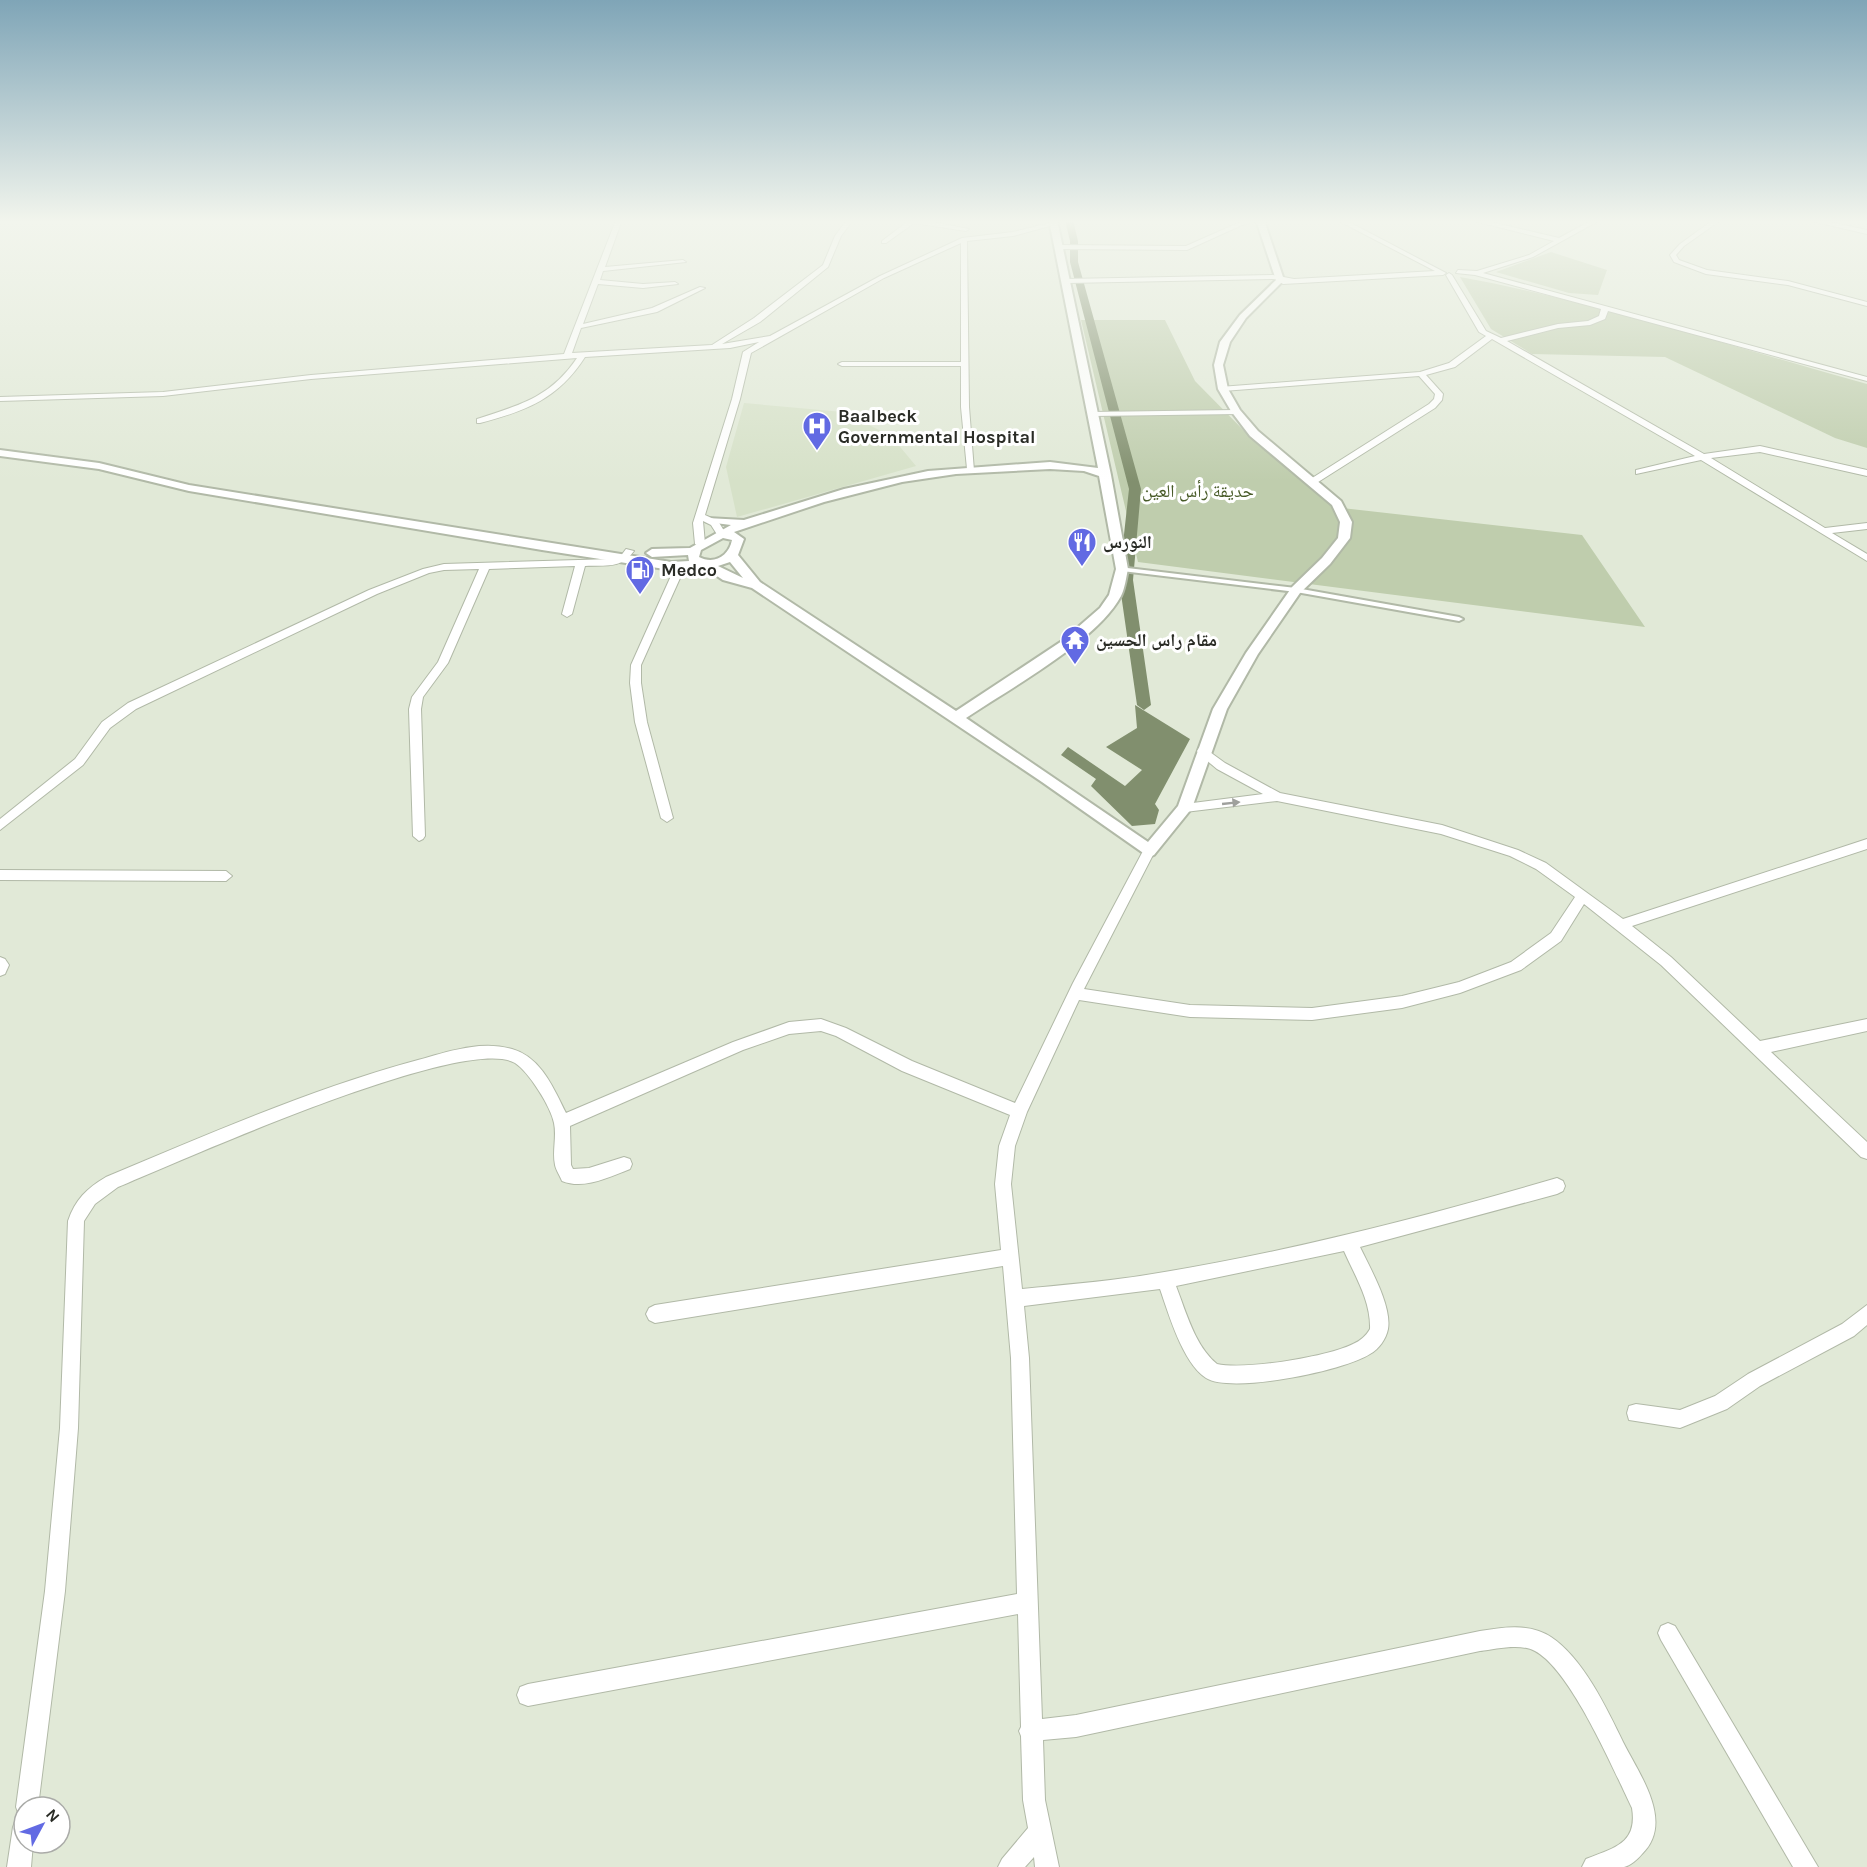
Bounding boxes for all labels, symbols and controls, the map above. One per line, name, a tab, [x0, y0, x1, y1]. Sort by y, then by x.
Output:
place label: Baalbeck Governmental Hospital	[838, 405, 1035, 448]
hospital icon: Baalbeck Governmental Hospital	[801, 410, 833, 452]
park label: حديقة رأس العين	[1142, 480, 1254, 502]
restaurant icon: النورس	[1066, 526, 1098, 568]
place label: النورس	[1103, 531, 1152, 553]
fuel station icon: Medco	[624, 554, 656, 596]
place label: Medco	[661, 559, 717, 581]
temple icon: مقام راس الحسين	[1059, 624, 1091, 666]
place label: مقام راس الحسين	[1096, 629, 1217, 652]
one-way arrow	[1221, 798, 1240, 808]
north arrow	[12, 1795, 72, 1855]
text: N	[42, 1805, 64, 1826]

